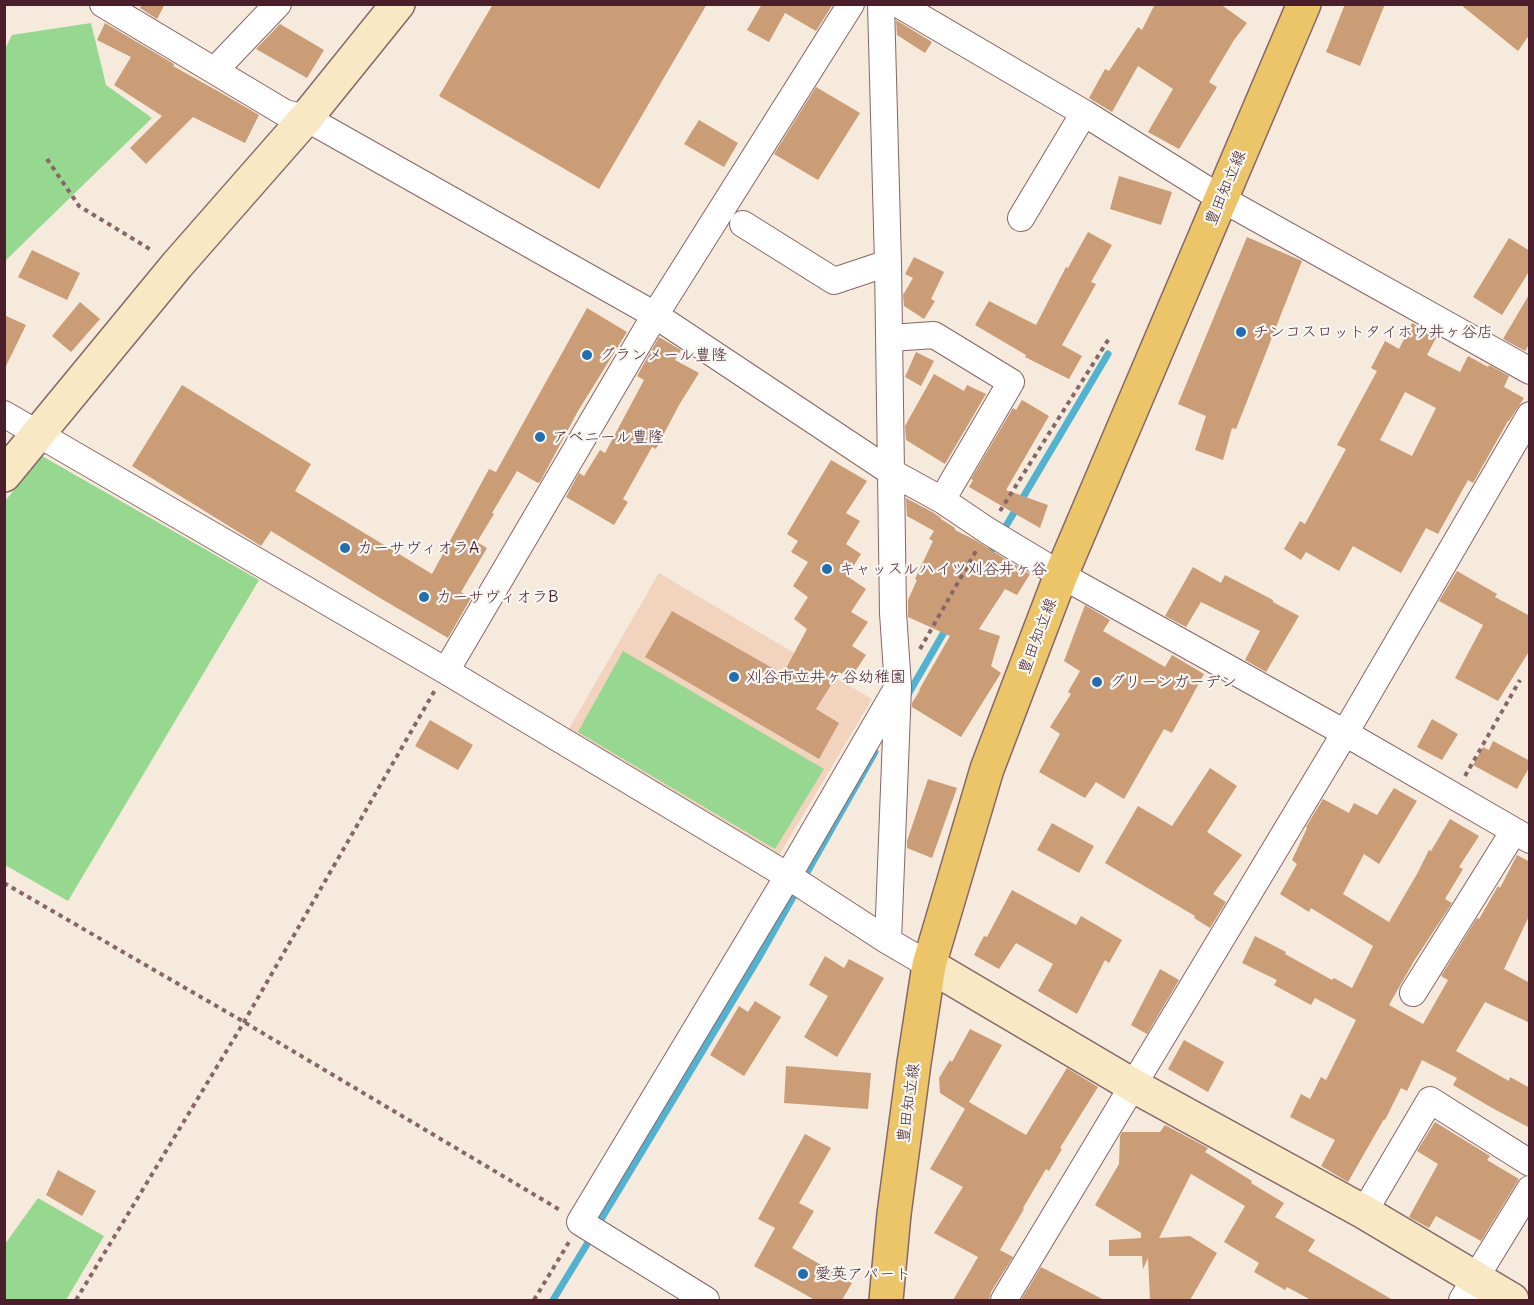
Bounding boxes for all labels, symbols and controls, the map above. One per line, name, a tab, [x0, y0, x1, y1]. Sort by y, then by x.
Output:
street label: 豊田知立線	[1202, 147, 1250, 229]
place label: チンコスロットタイホウ井ヶ谷店	[1253, 322, 1493, 342]
marker: チンコスロットタイホウ井ヶ谷店	[1234, 325, 1248, 339]
place label: グランメール豊隆	[599, 345, 727, 365]
marker: グランメール豊隆	[580, 348, 594, 362]
place label: アベニール豊隆	[552, 427, 664, 447]
marker: アベニール豊隆	[533, 430, 547, 444]
place label: カーサヴィオラA	[357, 538, 479, 558]
marker: カーサヴィオラA	[338, 541, 352, 555]
place label: キャッスルハイツ刈谷井ヶ谷	[839, 559, 1047, 579]
marker: キャッスルハイツ刈谷井ヶ谷	[820, 562, 834, 576]
place label: カーサヴィオラB	[436, 587, 558, 607]
marker: カーサヴィオラB	[417, 590, 431, 604]
street label: 豊田知立線	[1015, 595, 1061, 677]
place label: 刈谷市立井ヶ谷幼稚園	[746, 667, 906, 687]
marker: 刈谷市立井ヶ谷幼稚園	[727, 670, 741, 684]
place label: グリーンガーデン	[1109, 672, 1237, 692]
marker: グリーンガーデン	[1090, 675, 1104, 689]
street label: 豊田知立線	[894, 1062, 924, 1144]
place label: 愛英アパート	[815, 1264, 911, 1284]
marker: 愛英アパート	[796, 1267, 810, 1281]

